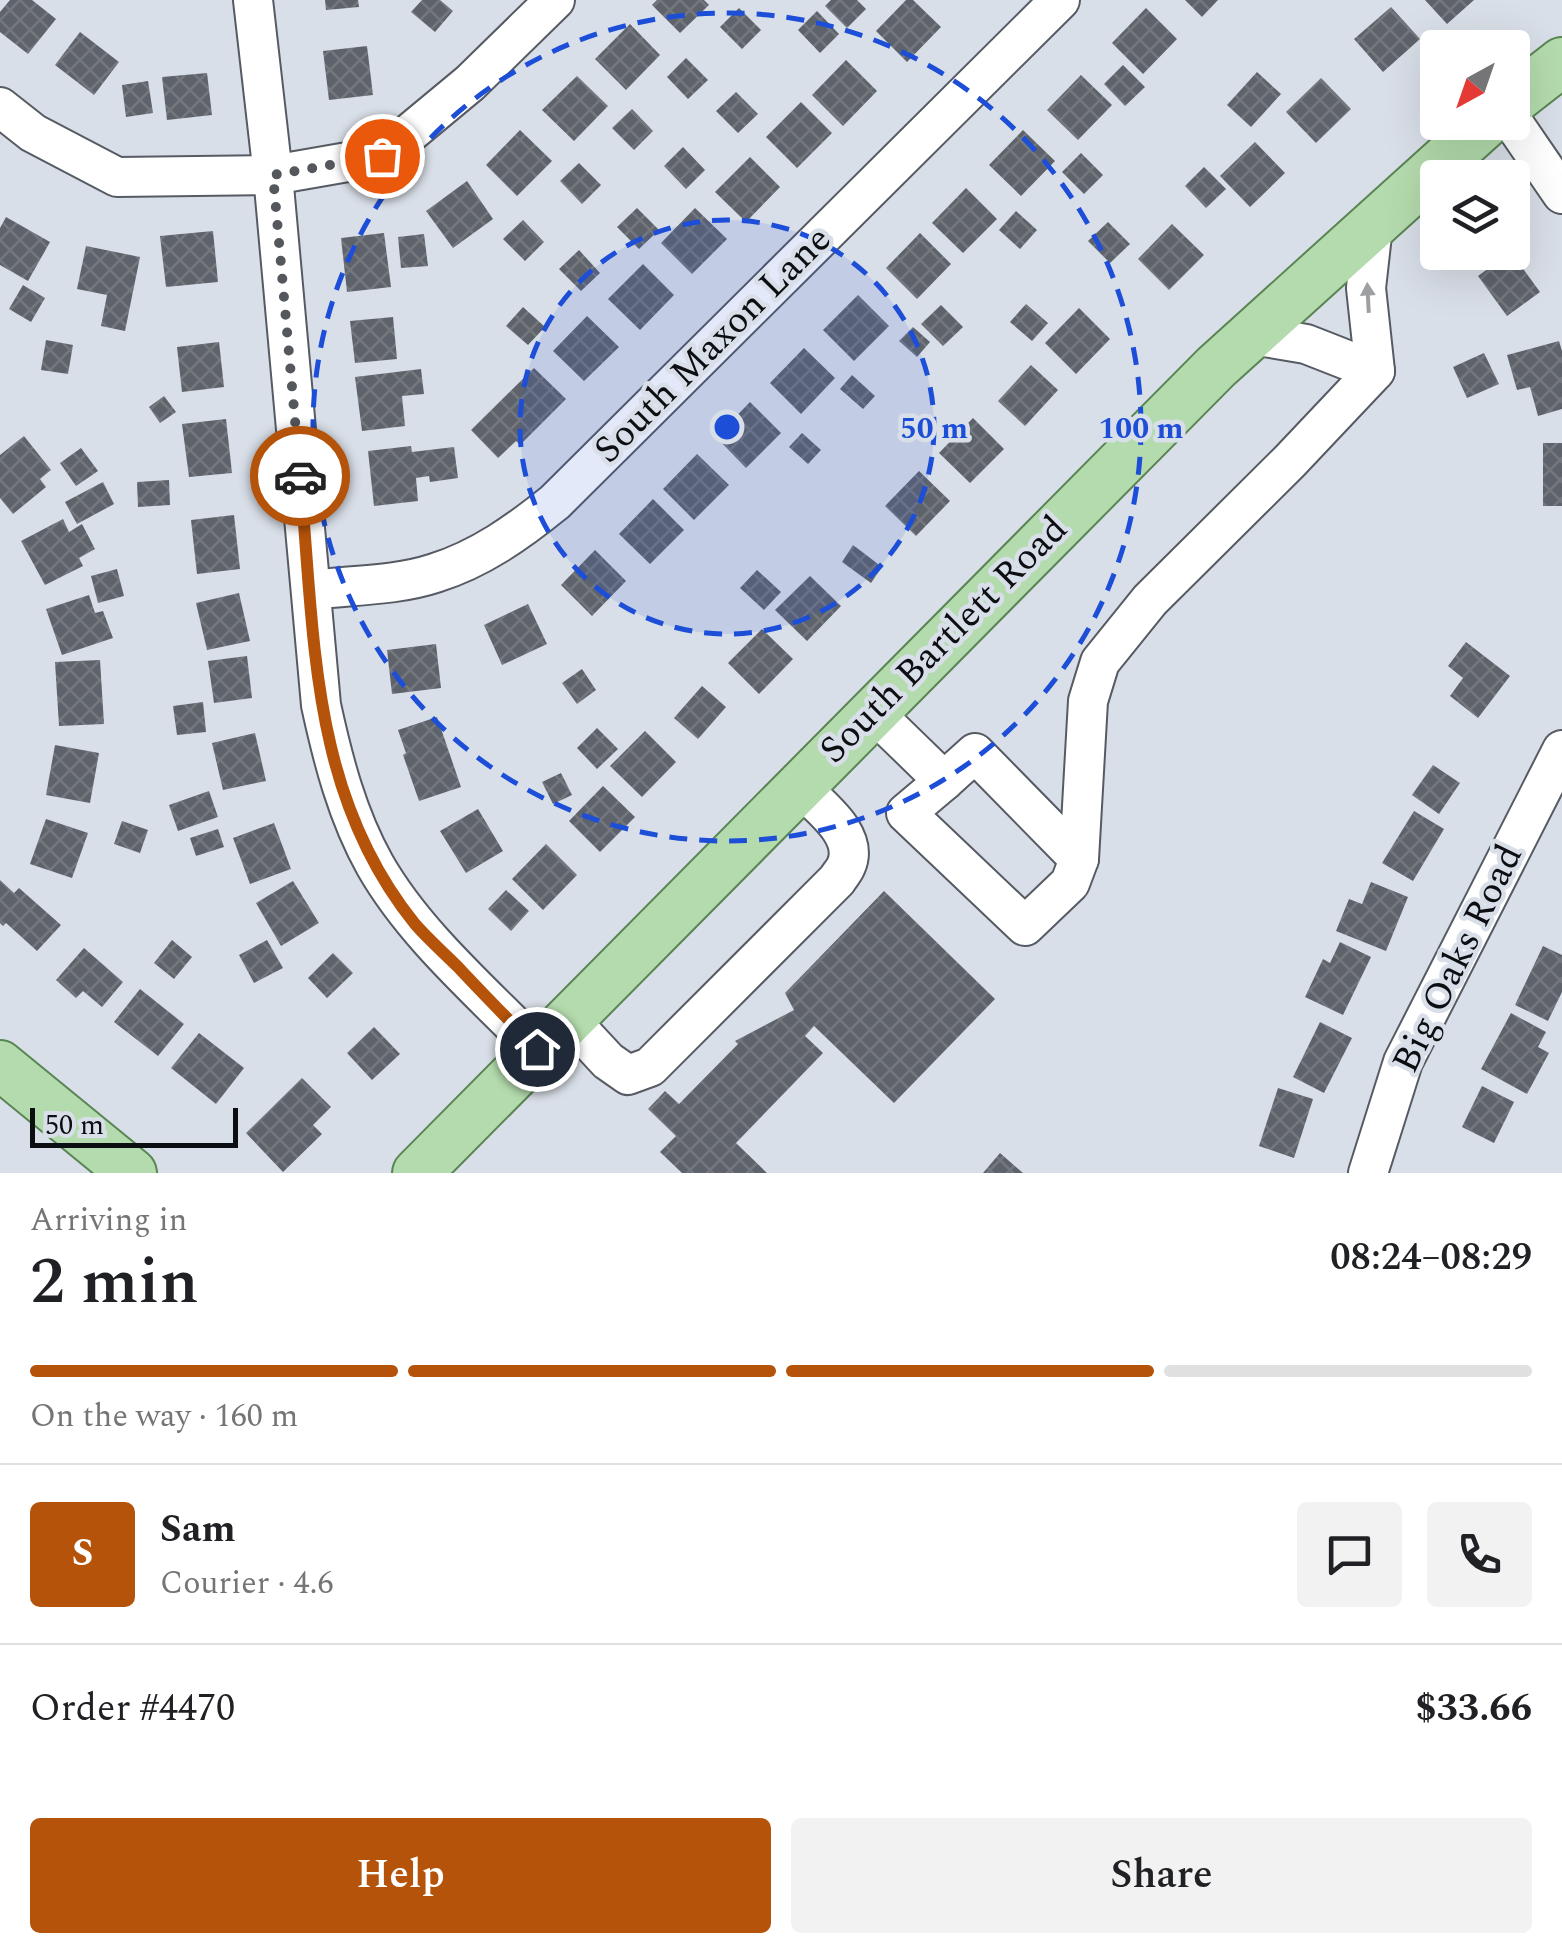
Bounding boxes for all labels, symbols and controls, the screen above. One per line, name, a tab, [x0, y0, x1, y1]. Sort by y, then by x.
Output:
north arrow	[1420, 30, 1530, 140]
map controls	[1420, 30, 1530, 270]
pin	[340, 114, 425, 199]
icon: bag	[355, 129, 410, 184]
button: layers	[1420, 160, 1530, 270]
street label: South Maxon Lane	[581, 213, 845, 477]
one-way arrow	[1360, 282, 1376, 314]
text: 50 m	[900, 406, 968, 452]
text: 100 m	[1098, 406, 1184, 452]
centre of rings	[709, 409, 745, 445]
courier	[250, 426, 350, 526]
icon: car	[273, 449, 328, 504]
street label: South Bartlett Road	[806, 502, 1082, 778]
street label: Big Oaks Road	[1378, 835, 1538, 1083]
pin	[495, 1007, 580, 1092]
icon: home	[510, 1022, 565, 1077]
scale bar	[30, 1103, 238, 1148]
text: 50 m	[45, 1104, 104, 1147]
text: Arriving in	[30, 1196, 187, 1245]
text: 08:24–08:29	[1330, 1229, 1532, 1287]
text: 2 min	[30, 1233, 199, 1332]
text: On the way · 160 m	[30, 1392, 298, 1441]
text: Sam	[160, 1501, 236, 1559]
button: chat	[1297, 1502, 1402, 1607]
button: phone	[1427, 1502, 1532, 1607]
text: S	[72, 1525, 93, 1583]
text: Courier · 4.6	[160, 1559, 333, 1608]
text: Order #4470	[30, 1680, 235, 1738]
text: $33.66	[1415, 1680, 1532, 1738]
button: Help	[30, 1818, 771, 1933]
button: Share	[791, 1818, 1532, 1933]

